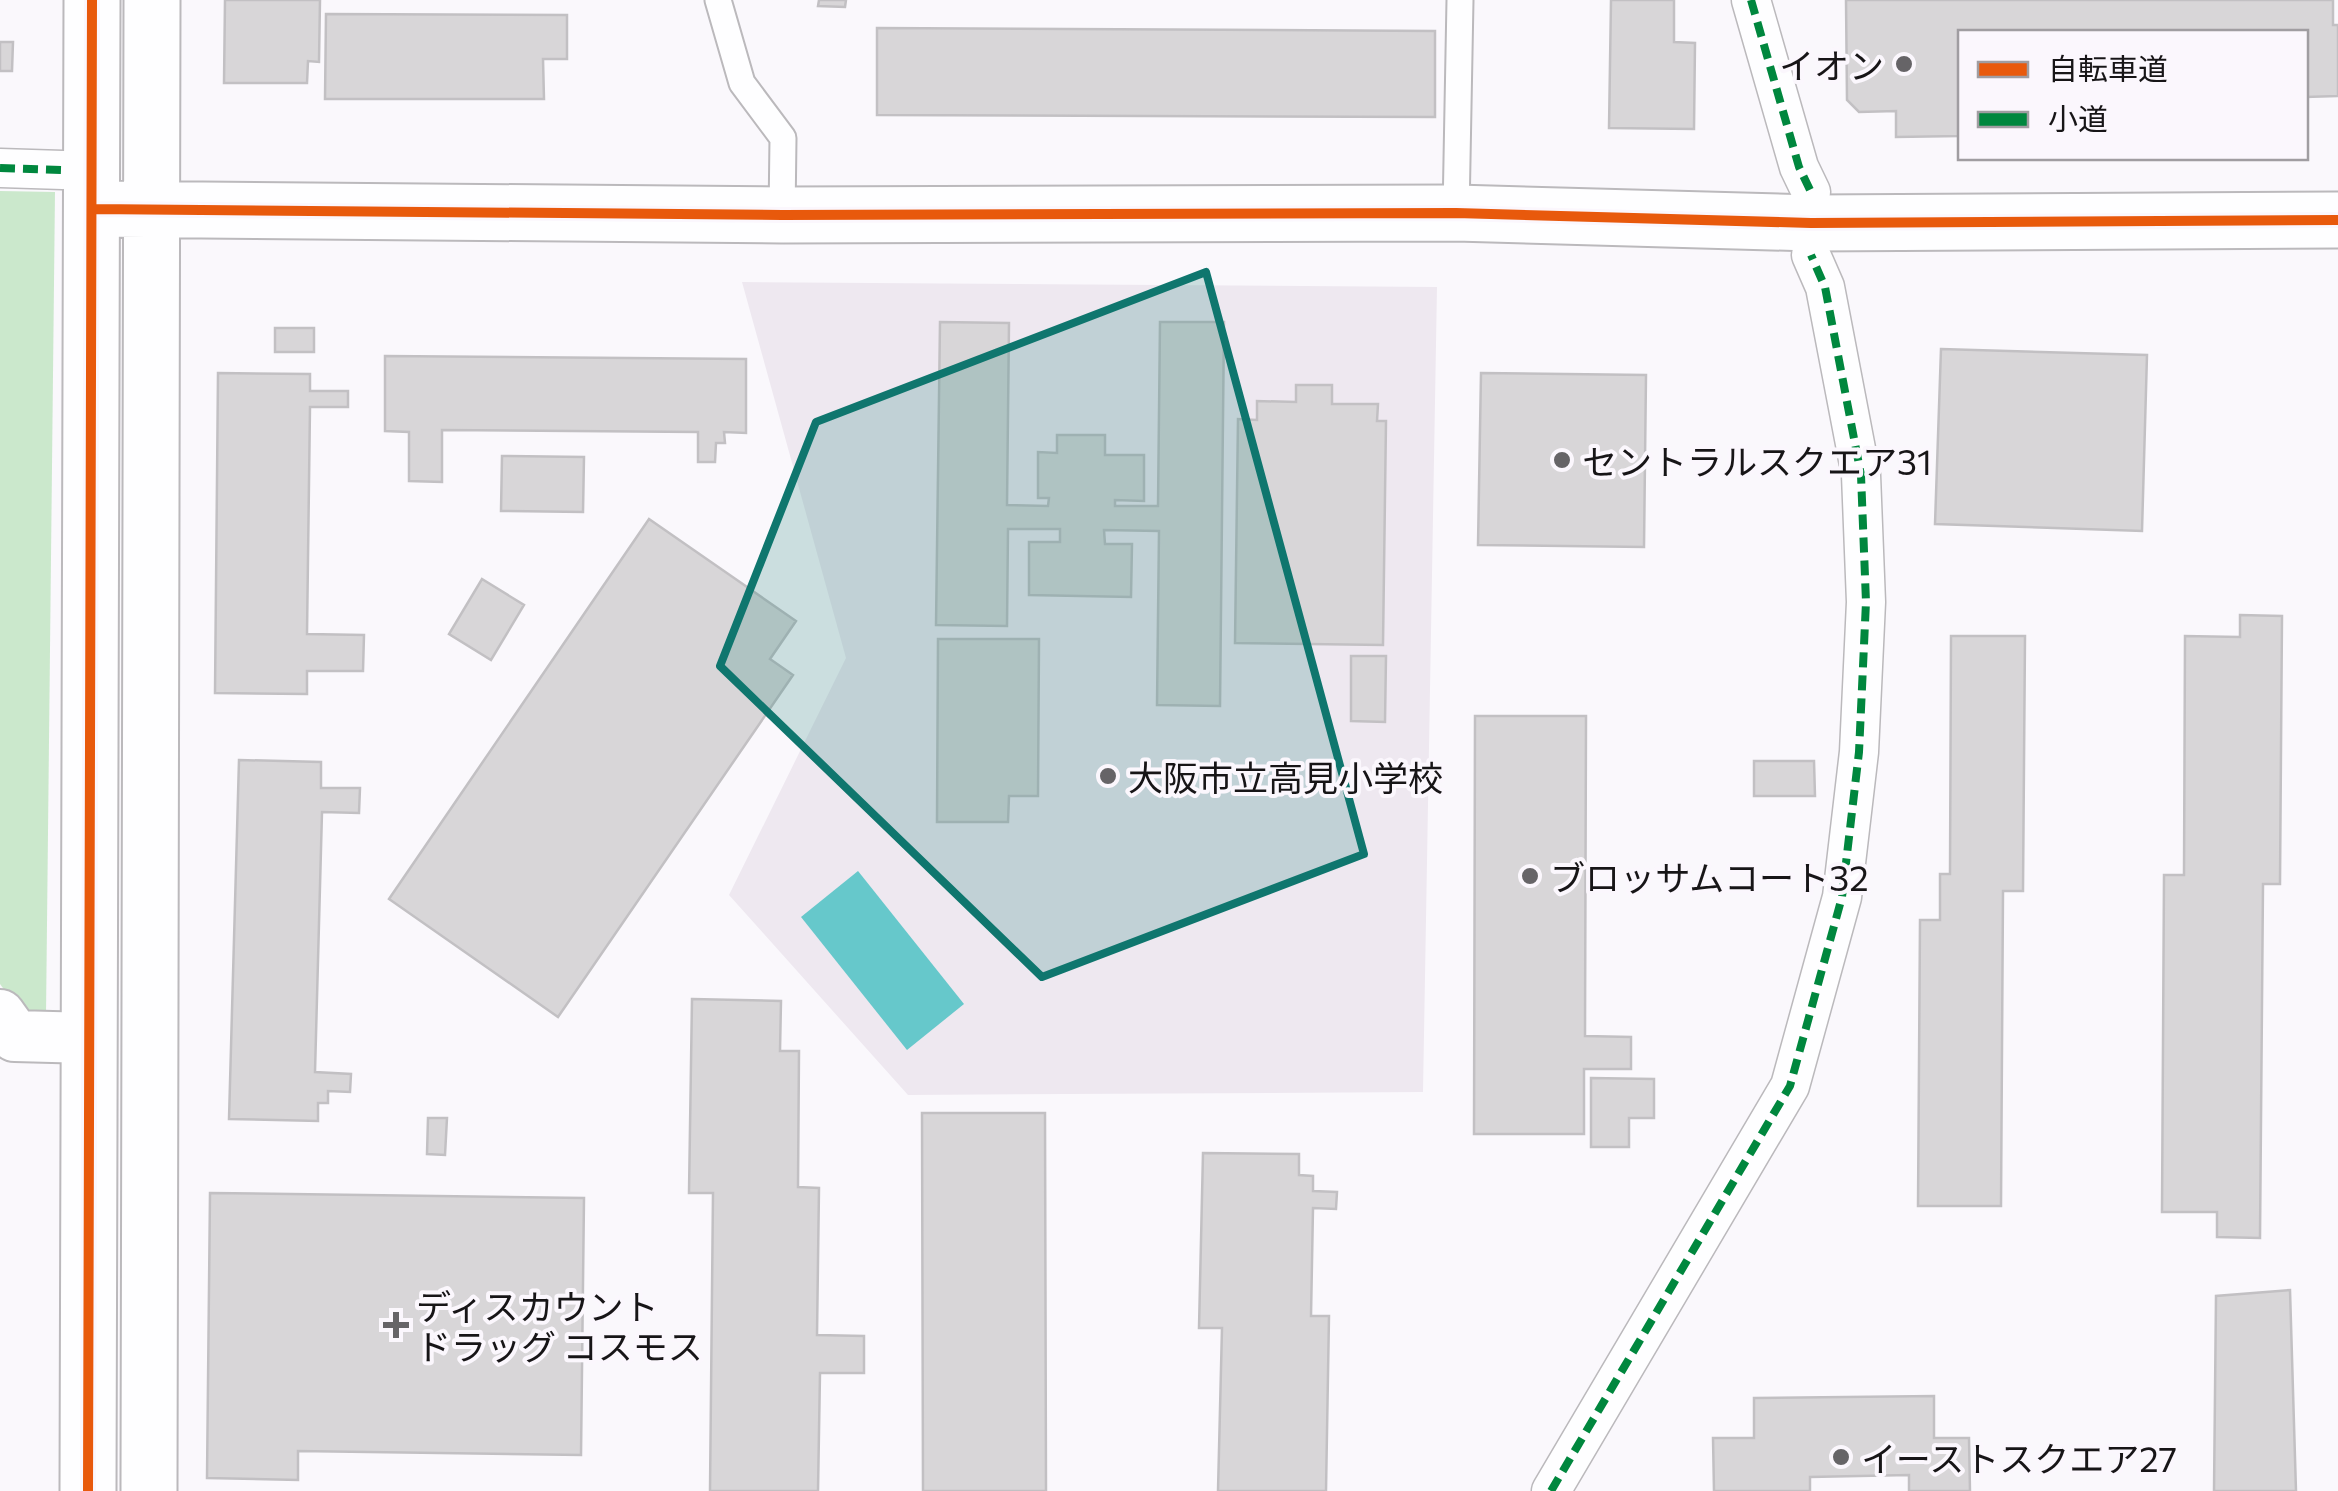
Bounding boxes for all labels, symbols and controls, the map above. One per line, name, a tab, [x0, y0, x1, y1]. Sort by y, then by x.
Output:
legend	[1958, 30, 2308, 160]
place label: イオン	[1779, 43, 1884, 86]
text: 自転車道	[2048, 49, 2168, 86]
marker: イオン	[1893, 53, 1915, 75]
text: 小道	[2048, 99, 2108, 136]
place label: セントラルスクエア31	[1582, 439, 1932, 482]
marker: セントラルスクエア31	[1551, 449, 1573, 471]
place label: 大阪市立高見小学校	[1128, 755, 1443, 798]
marker: 大阪市立高見小学校	[1097, 765, 1119, 787]
place label: ブロッサムコート32	[1550, 855, 1869, 898]
marker: ブロッサムコート32	[1519, 865, 1541, 887]
place label: ディスカウント ドラッグ コスモス	[416, 1284, 703, 1367]
marker: ディスカウント ドラッグ コスモス	[385, 1314, 407, 1336]
place label: イーストスクエア27	[1861, 1436, 2177, 1479]
marker: イーストスクエア27	[1830, 1446, 1852, 1468]

